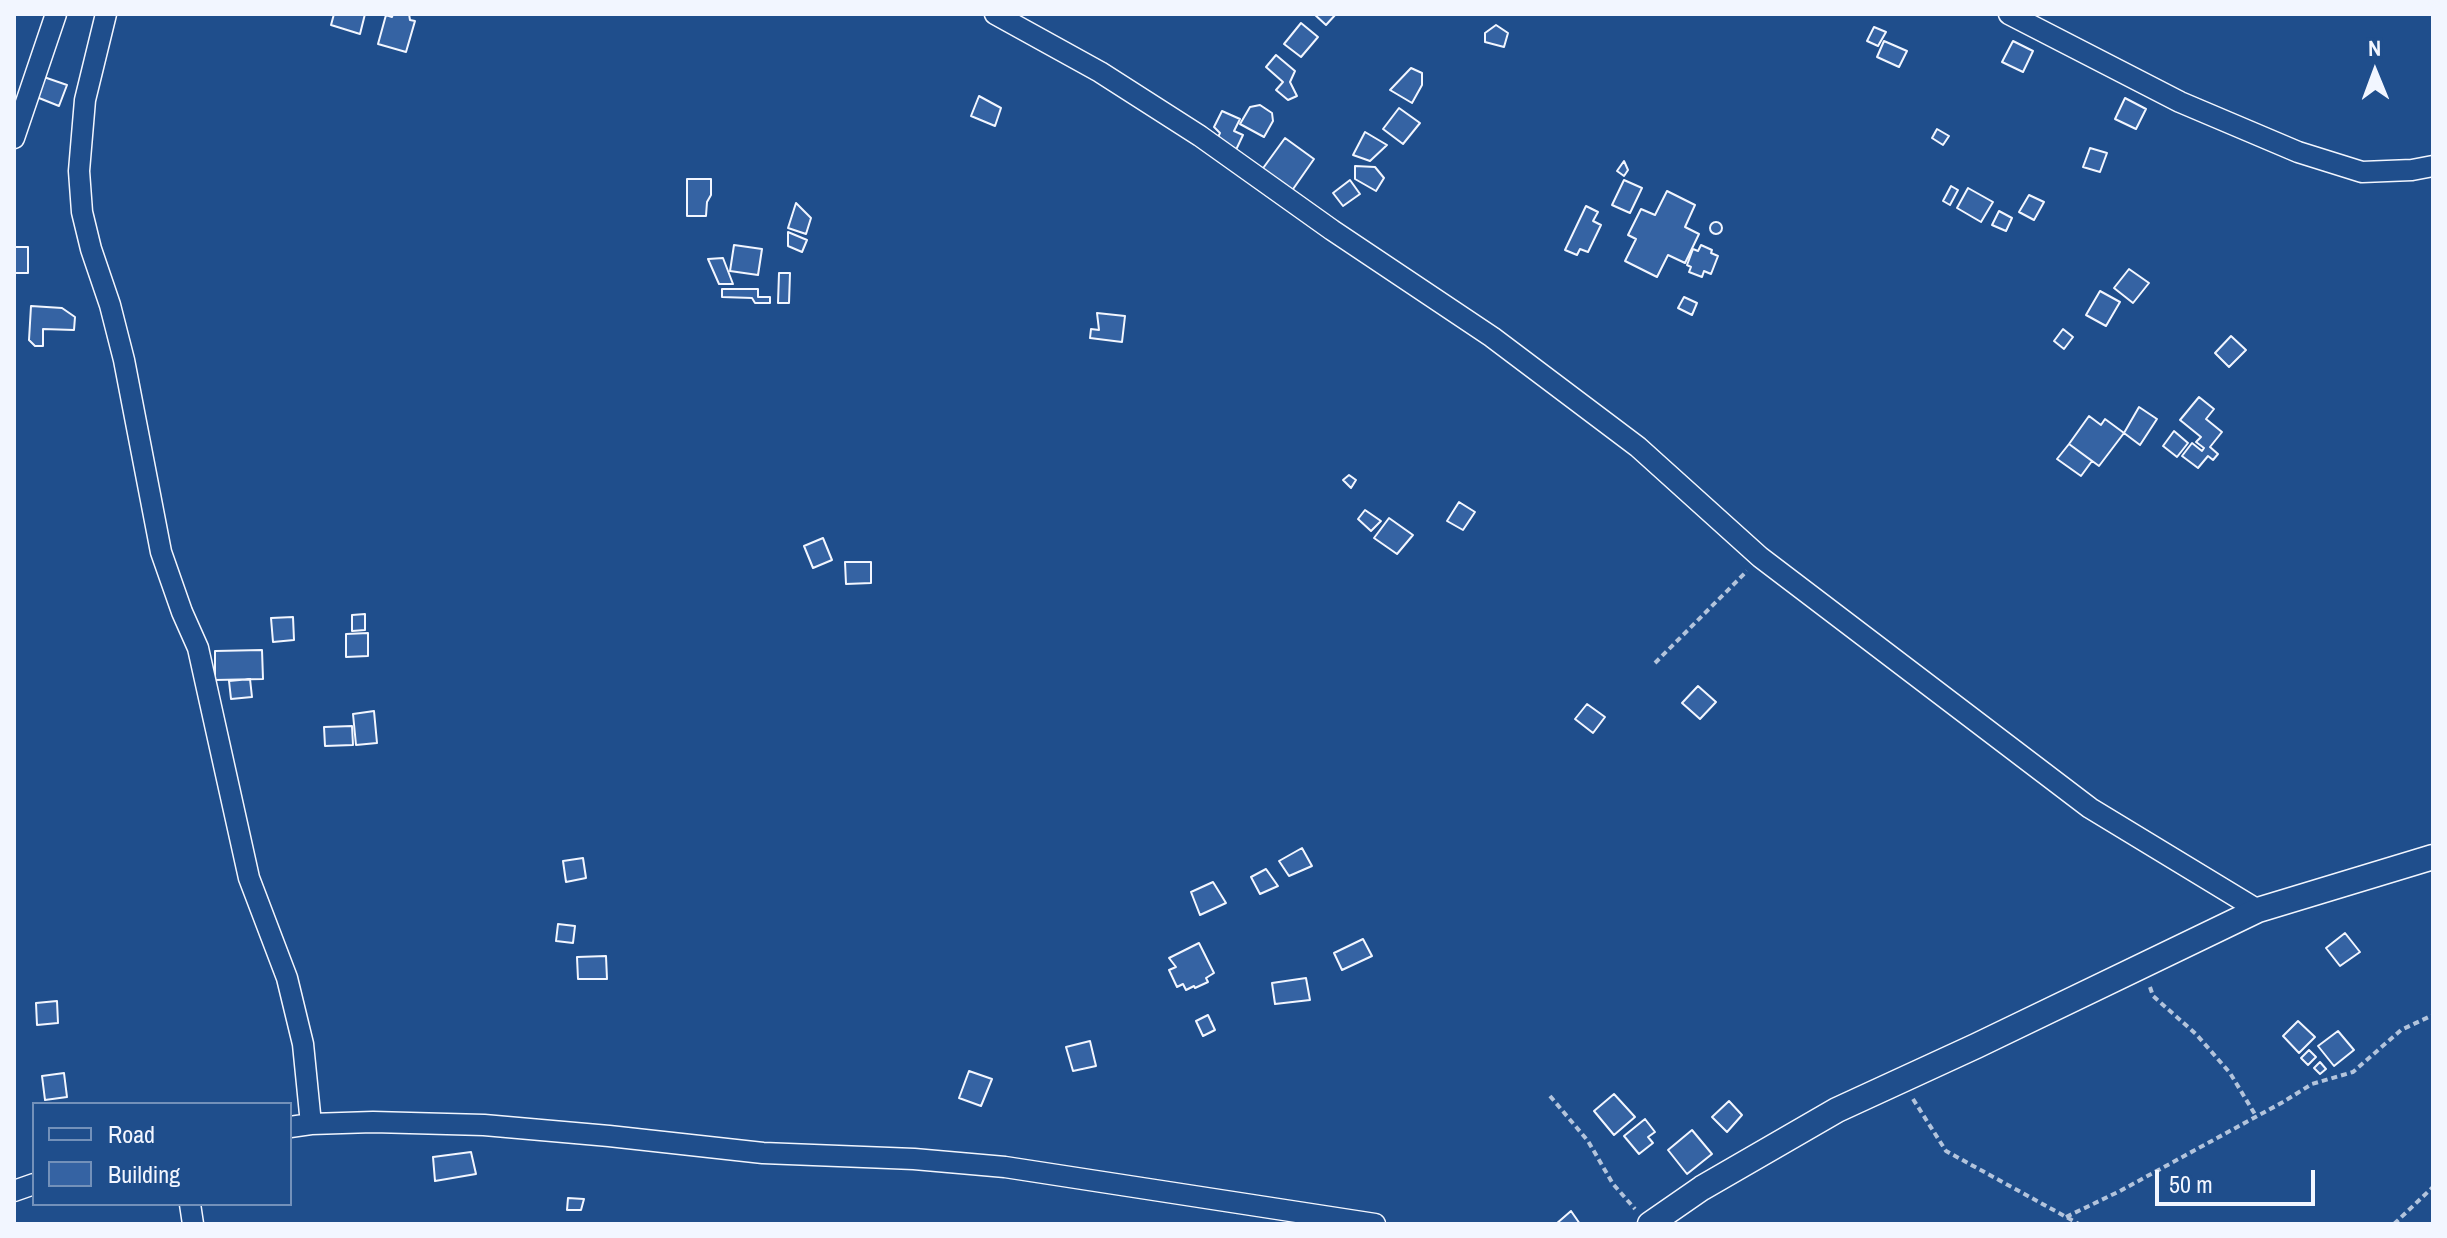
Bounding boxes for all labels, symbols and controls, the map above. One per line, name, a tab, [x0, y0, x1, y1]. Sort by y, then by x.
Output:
north arrow	[2335, 32, 2415, 112]
text: N	[2368, 33, 2381, 63]
legend	[32, 1102, 292, 1206]
text: Road	[108, 1118, 155, 1150]
scale bar	[2159, 1154, 2319, 1204]
text: Building	[108, 1158, 180, 1190]
text: 50 m	[2169, 1168, 2213, 1200]

